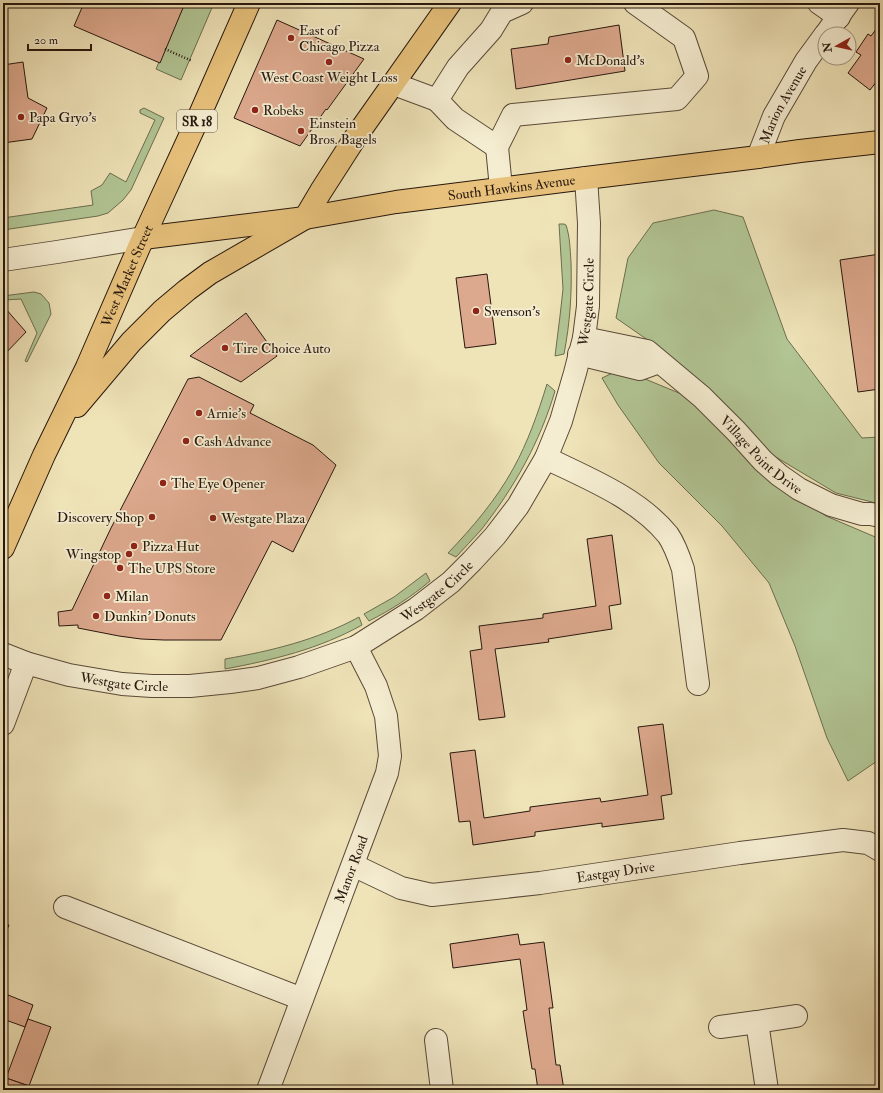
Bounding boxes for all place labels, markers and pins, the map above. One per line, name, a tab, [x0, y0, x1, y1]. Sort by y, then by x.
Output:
place label: East of Chicago Pizza	[299, 22, 380, 55]
marker: East of Chicago Pizza	[286, 33, 296, 43]
place label: McDonald's	[576, 52, 645, 69]
marker: McDonald's	[563, 55, 573, 65]
marker: West Coast Weight Loss	[324, 57, 334, 67]
place label: West Coast Weight Loss	[260, 69, 398, 86]
place label: Robeks	[263, 102, 304, 119]
marker: Robeks	[250, 105, 260, 115]
place label: Papa Gryo's	[29, 109, 97, 127]
marker: Papa Gryo's	[16, 112, 26, 122]
place label: Einstein Bros. Bagels	[309, 115, 377, 148]
marker: Einstein Bros. Bagels	[296, 126, 306, 136]
place label: Swenson's	[484, 303, 540, 320]
marker: Swenson's	[471, 306, 481, 316]
place label: Tire Choice Auto	[233, 340, 331, 357]
marker: Tire Choice Auto	[220, 343, 230, 353]
place label: Arnie's	[206, 405, 246, 422]
marker: Arnie's	[194, 408, 204, 418]
place label: Cash Advance	[194, 433, 271, 450]
marker: Cash Advance	[181, 436, 191, 446]
place label: The Eye Opener	[171, 475, 266, 493]
marker: The Eye Opener	[158, 478, 168, 488]
place label: Discovery Shop	[57, 509, 144, 527]
place label: Westgate Plaza	[220, 510, 305, 527]
marker: Discovery Shop	[147, 512, 157, 522]
marker: Westgate Plaza	[208, 513, 218, 523]
place label: Pizza Hut	[142, 538, 200, 555]
marker: Pizza Hut	[129, 541, 139, 551]
place label: Wingstop	[65, 546, 121, 564]
marker: Wingstop	[124, 549, 134, 559]
place label: The UPS Store	[128, 560, 215, 577]
marker: The UPS Store	[115, 563, 125, 573]
place label: Milan	[115, 588, 149, 605]
marker: Milan	[102, 591, 112, 601]
place label: Dunkin' Donuts	[104, 608, 196, 625]
marker: Dunkin' Donuts	[91, 611, 101, 621]

